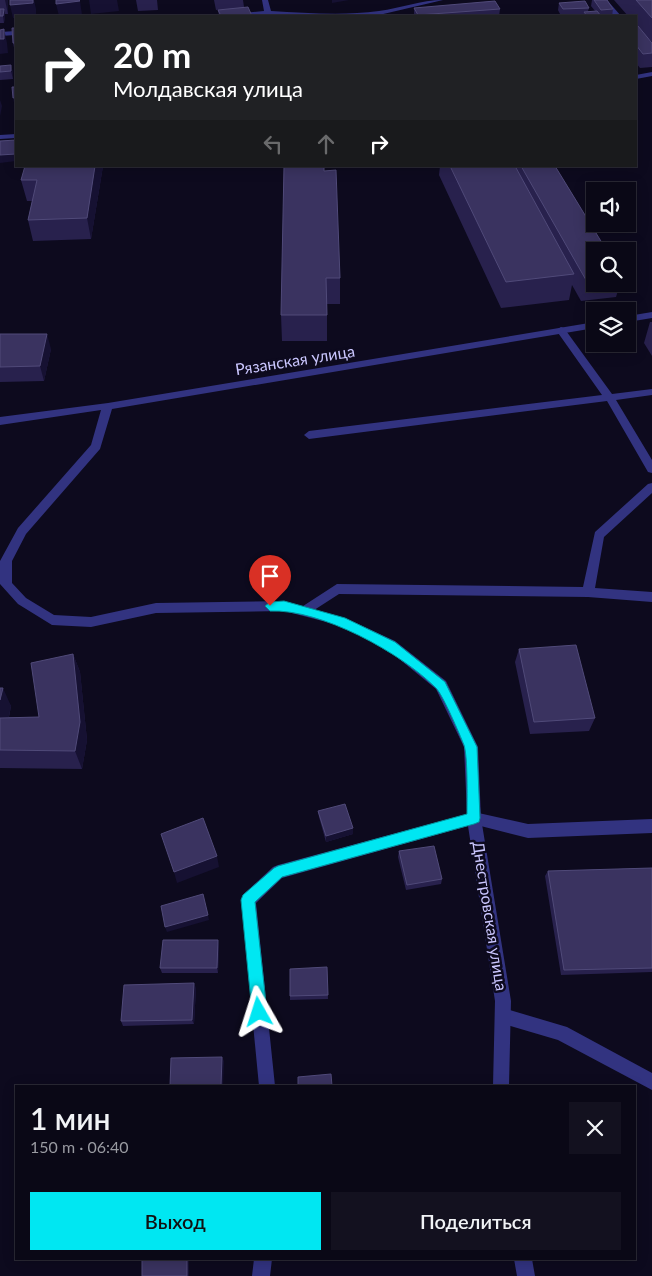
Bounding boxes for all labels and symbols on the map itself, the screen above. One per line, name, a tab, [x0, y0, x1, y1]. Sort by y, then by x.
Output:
street label: Рязанская улица	[234, 341, 356, 378]
pin	[249, 555, 291, 606]
street label: Днестровская улица	[469, 840, 512, 992]
position arrow	[232, 985, 284, 1037]

